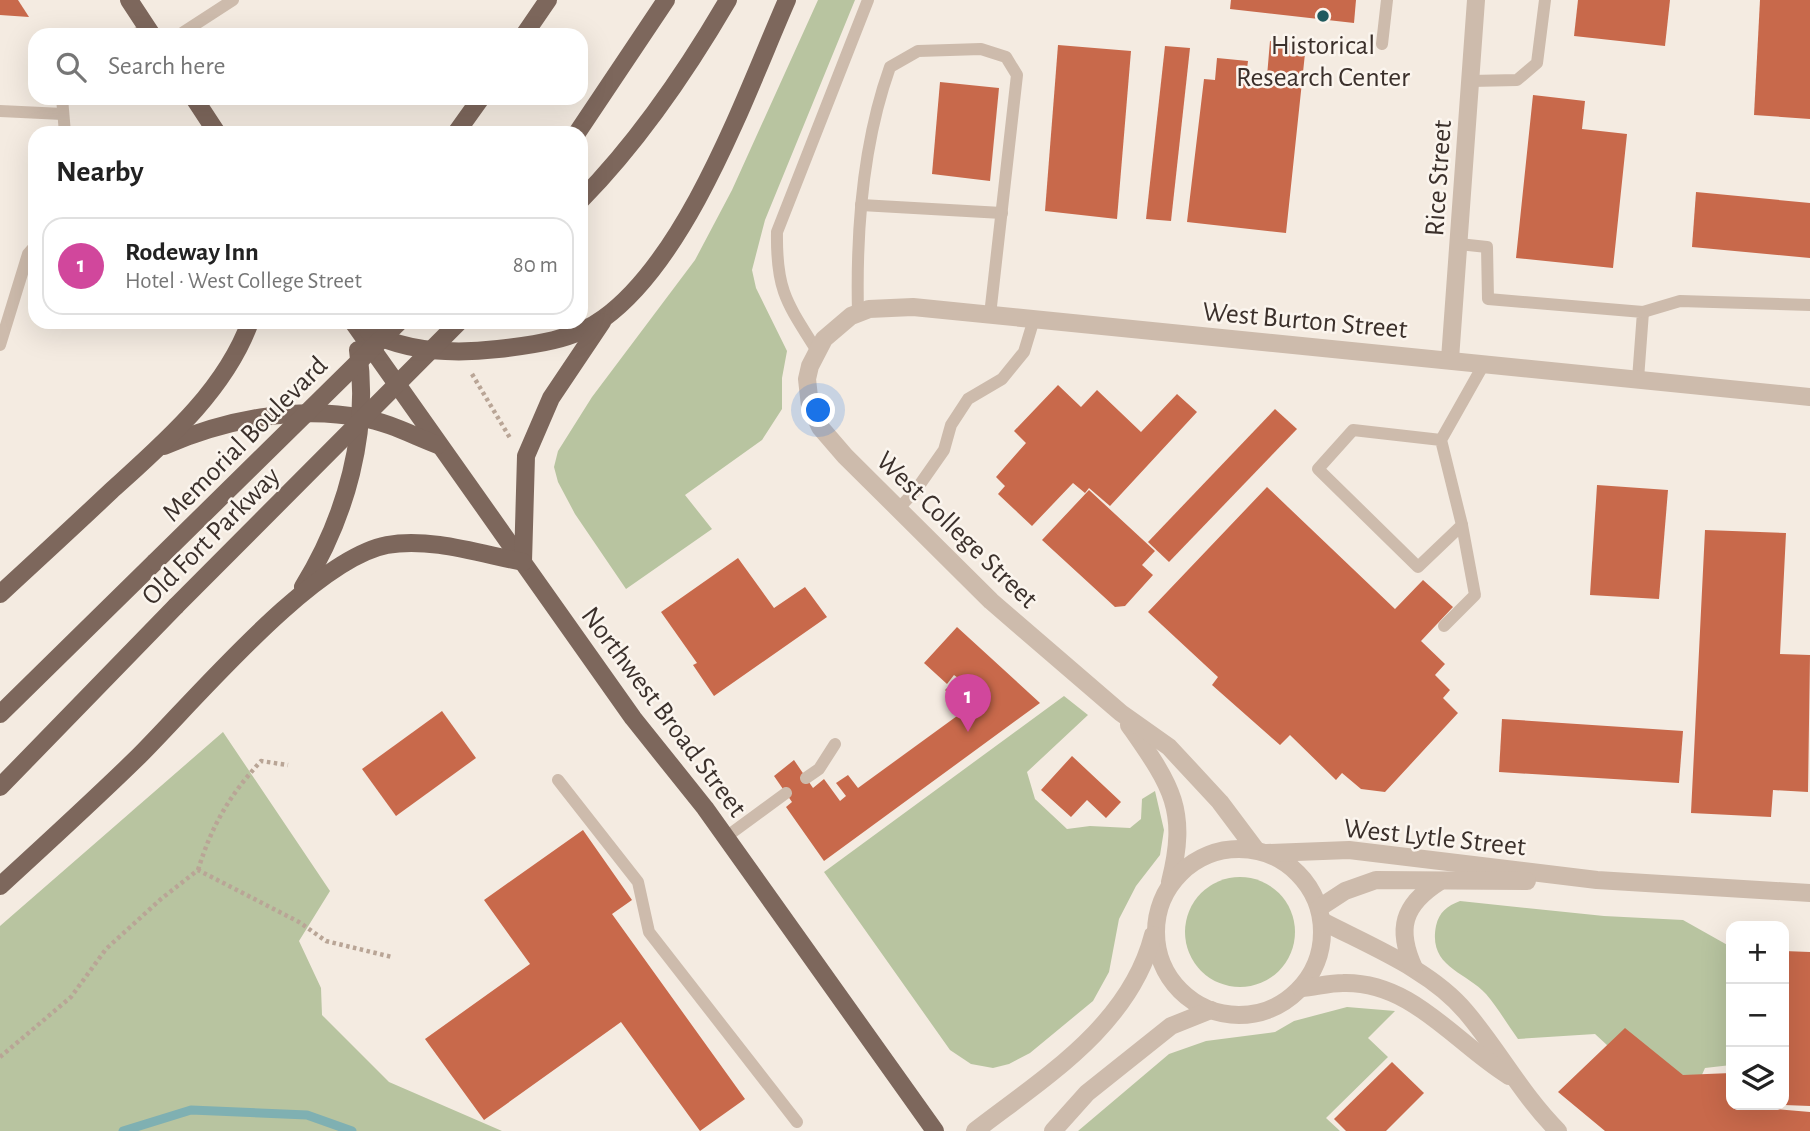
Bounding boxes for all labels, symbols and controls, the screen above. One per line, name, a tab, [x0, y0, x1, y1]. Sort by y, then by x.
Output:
marker: Historical Research Center	[1315, 8, 1331, 24]
search box	[28, 28, 588, 105]
place label: Historical Research Center	[1236, 32, 1410, 92]
icon: search	[52, 48, 90, 86]
text: Search here	[108, 53, 226, 79]
street label: Rice Street	[1421, 119, 1457, 237]
text: Nearby	[56, 157, 144, 187]
text: Rodeway Inn	[125, 239, 259, 265]
text: 1	[77, 254, 85, 277]
text: 80 m	[513, 254, 558, 277]
text: Hotel · West College Street	[125, 270, 362, 293]
street label: West Burton Street	[1201, 298, 1409, 344]
street label: Memorial Boulevard	[157, 351, 333, 527]
your location	[801, 393, 835, 427]
street label: West College Street	[871, 447, 1043, 614]
street label: Old Fort Parkway	[137, 462, 286, 611]
street label: Northwest Broad Street	[576, 602, 751, 822]
pin: 1	[945, 674, 991, 732]
street label: West Lytle Street	[1342, 815, 1527, 861]
map controls	[1726, 921, 1789, 1110]
button: +	[1726, 921, 1789, 984]
button: −	[1726, 984, 1789, 1047]
button: layers	[1726, 1047, 1789, 1110]

